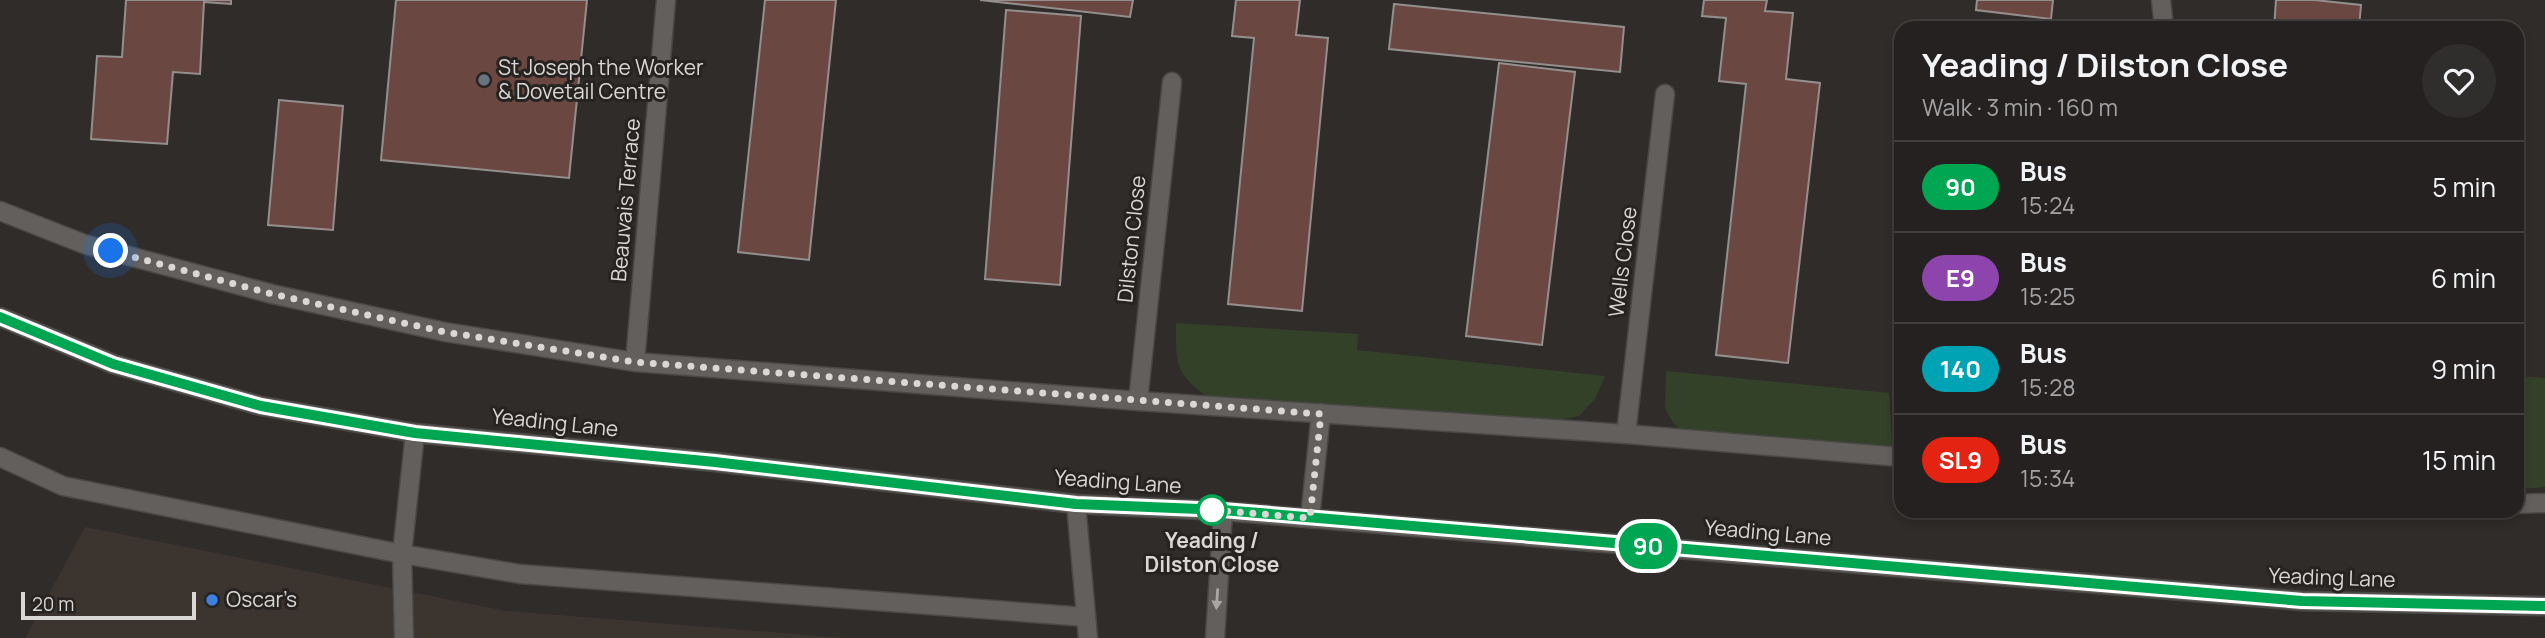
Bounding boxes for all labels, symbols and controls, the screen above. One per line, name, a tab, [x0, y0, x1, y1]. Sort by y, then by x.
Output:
text: Yeading / Dilston Close	[1922, 42, 2288, 87]
button: heart	[2422, 44, 2496, 118]
place label: St Joseph the Worker & Dovetail Centre	[498, 53, 704, 105]
marker: St Joseph the Worker & Dovetail Centre	[476, 72, 492, 88]
text: Walk · 3 min · 160 m	[1922, 91, 2118, 123]
street label: Beauvais Terrace	[604, 117, 646, 283]
text: Bus	[2020, 153, 2067, 189]
text: 5 min	[2432, 169, 2496, 205]
text: 90	[1945, 170, 1976, 203]
street label: Dilston Close	[1110, 174, 1152, 304]
text: 15:24	[2020, 189, 2075, 221]
street label: Wells Close	[1601, 205, 1643, 319]
your location	[93, 233, 128, 268]
text: Bus	[2020, 244, 2067, 280]
text: 6 min	[2431, 260, 2496, 296]
text: E9	[1946, 261, 1975, 294]
text: 15:25	[2020, 280, 2076, 312]
text: Bus	[2020, 335, 2067, 371]
text: 9 min	[2431, 351, 2496, 387]
text: 140	[1940, 352, 1981, 385]
text: 15:28	[2020, 371, 2076, 403]
street label: Yeading Lane	[490, 401, 620, 443]
text: Bus	[2020, 426, 2067, 462]
text: 15 min	[2422, 442, 2496, 478]
text: SL9	[1939, 443, 1982, 476]
text: 15:34	[2020, 462, 2075, 494]
street label: Yeading Lane	[1054, 463, 1183, 499]
marker: Yeading / Dilston Close	[1197, 495, 1227, 525]
street label: Yeading Lane	[1703, 513, 1833, 551]
line badge: 90	[1616, 523, 1680, 569]
place label: Yeading / Dilston Close	[1145, 526, 1279, 578]
text: 90	[1633, 529, 1663, 562]
street label: Yeading Lane	[2268, 561, 2396, 593]
place label: Oscar’s	[226, 585, 297, 613]
one-way arrow	[1212, 588, 1223, 610]
scale bar	[21, 589, 196, 621]
text: 20 m	[32, 591, 74, 617]
marker: Oscar’s	[204, 592, 220, 608]

